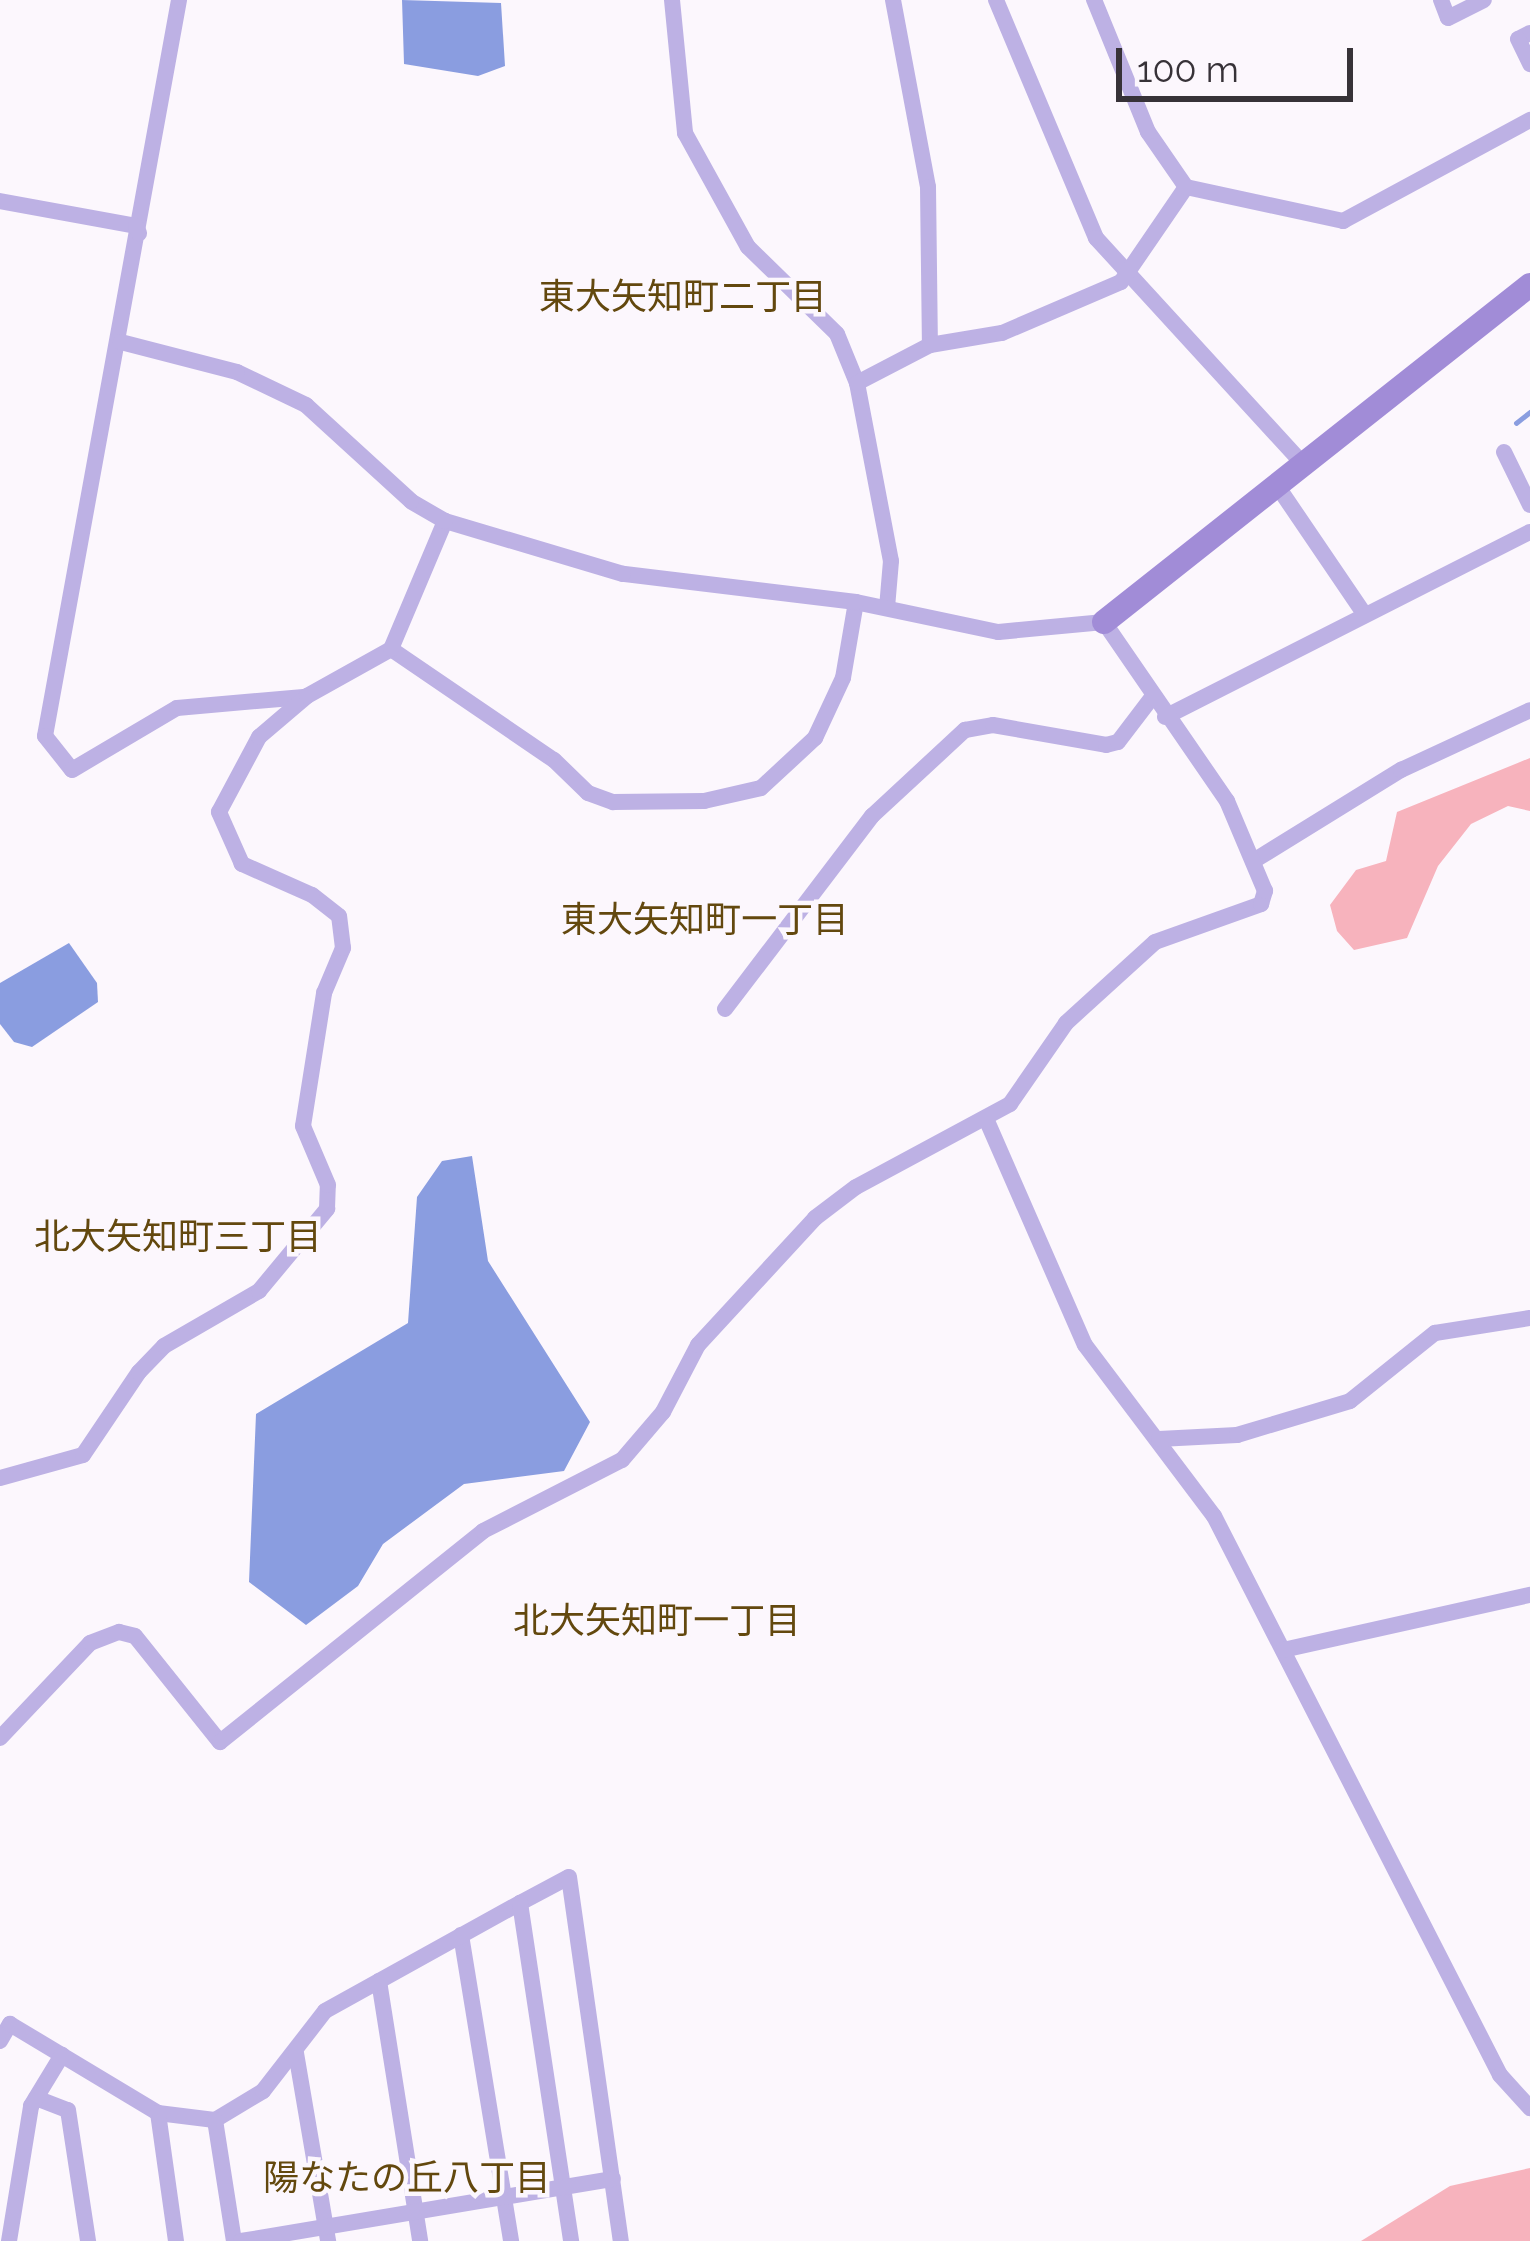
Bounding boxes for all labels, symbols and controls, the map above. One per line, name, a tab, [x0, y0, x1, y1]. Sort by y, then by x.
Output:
scale bar	[1122, 24, 1359, 98]
text: 100 m	[1137, 48, 1239, 90]
district label: 東大矢知町二丁目	[539, 275, 827, 319]
district label: 東大矢知町一丁目	[561, 898, 849, 942]
district label: 北大矢知町三丁目	[34, 1215, 322, 1259]
district label: 北大矢知町一丁目	[513, 1599, 801, 1643]
district label: 陽なたの丘八丁目	[263, 2156, 551, 2200]

